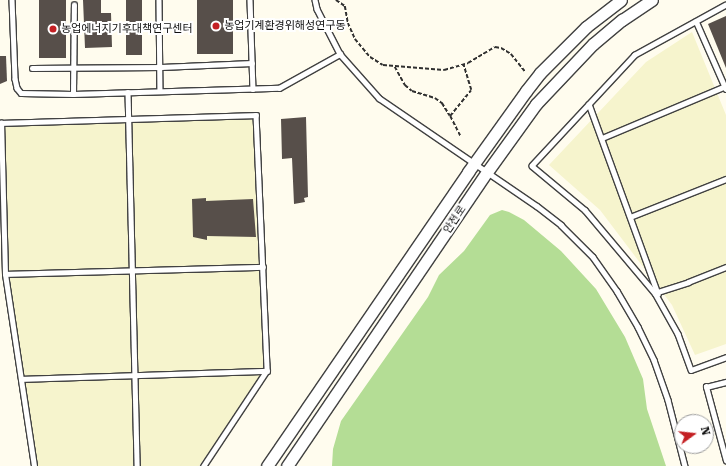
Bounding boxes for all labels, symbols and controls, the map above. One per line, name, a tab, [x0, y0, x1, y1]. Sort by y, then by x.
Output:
place label: 농업기계환경위해성연구동	[224, 19, 345, 33]
marker: 농업기계환경위해성연구동	[211, 21, 221, 31]
place label: 농업에너지기후대책연구센터	[61, 22, 193, 36]
marker: 농업에너지기후대책연구센터	[48, 24, 58, 34]
street label: 안전로	[441, 204, 469, 236]
north arrow	[674, 414, 714, 454]
text: N	[698, 425, 712, 437]

